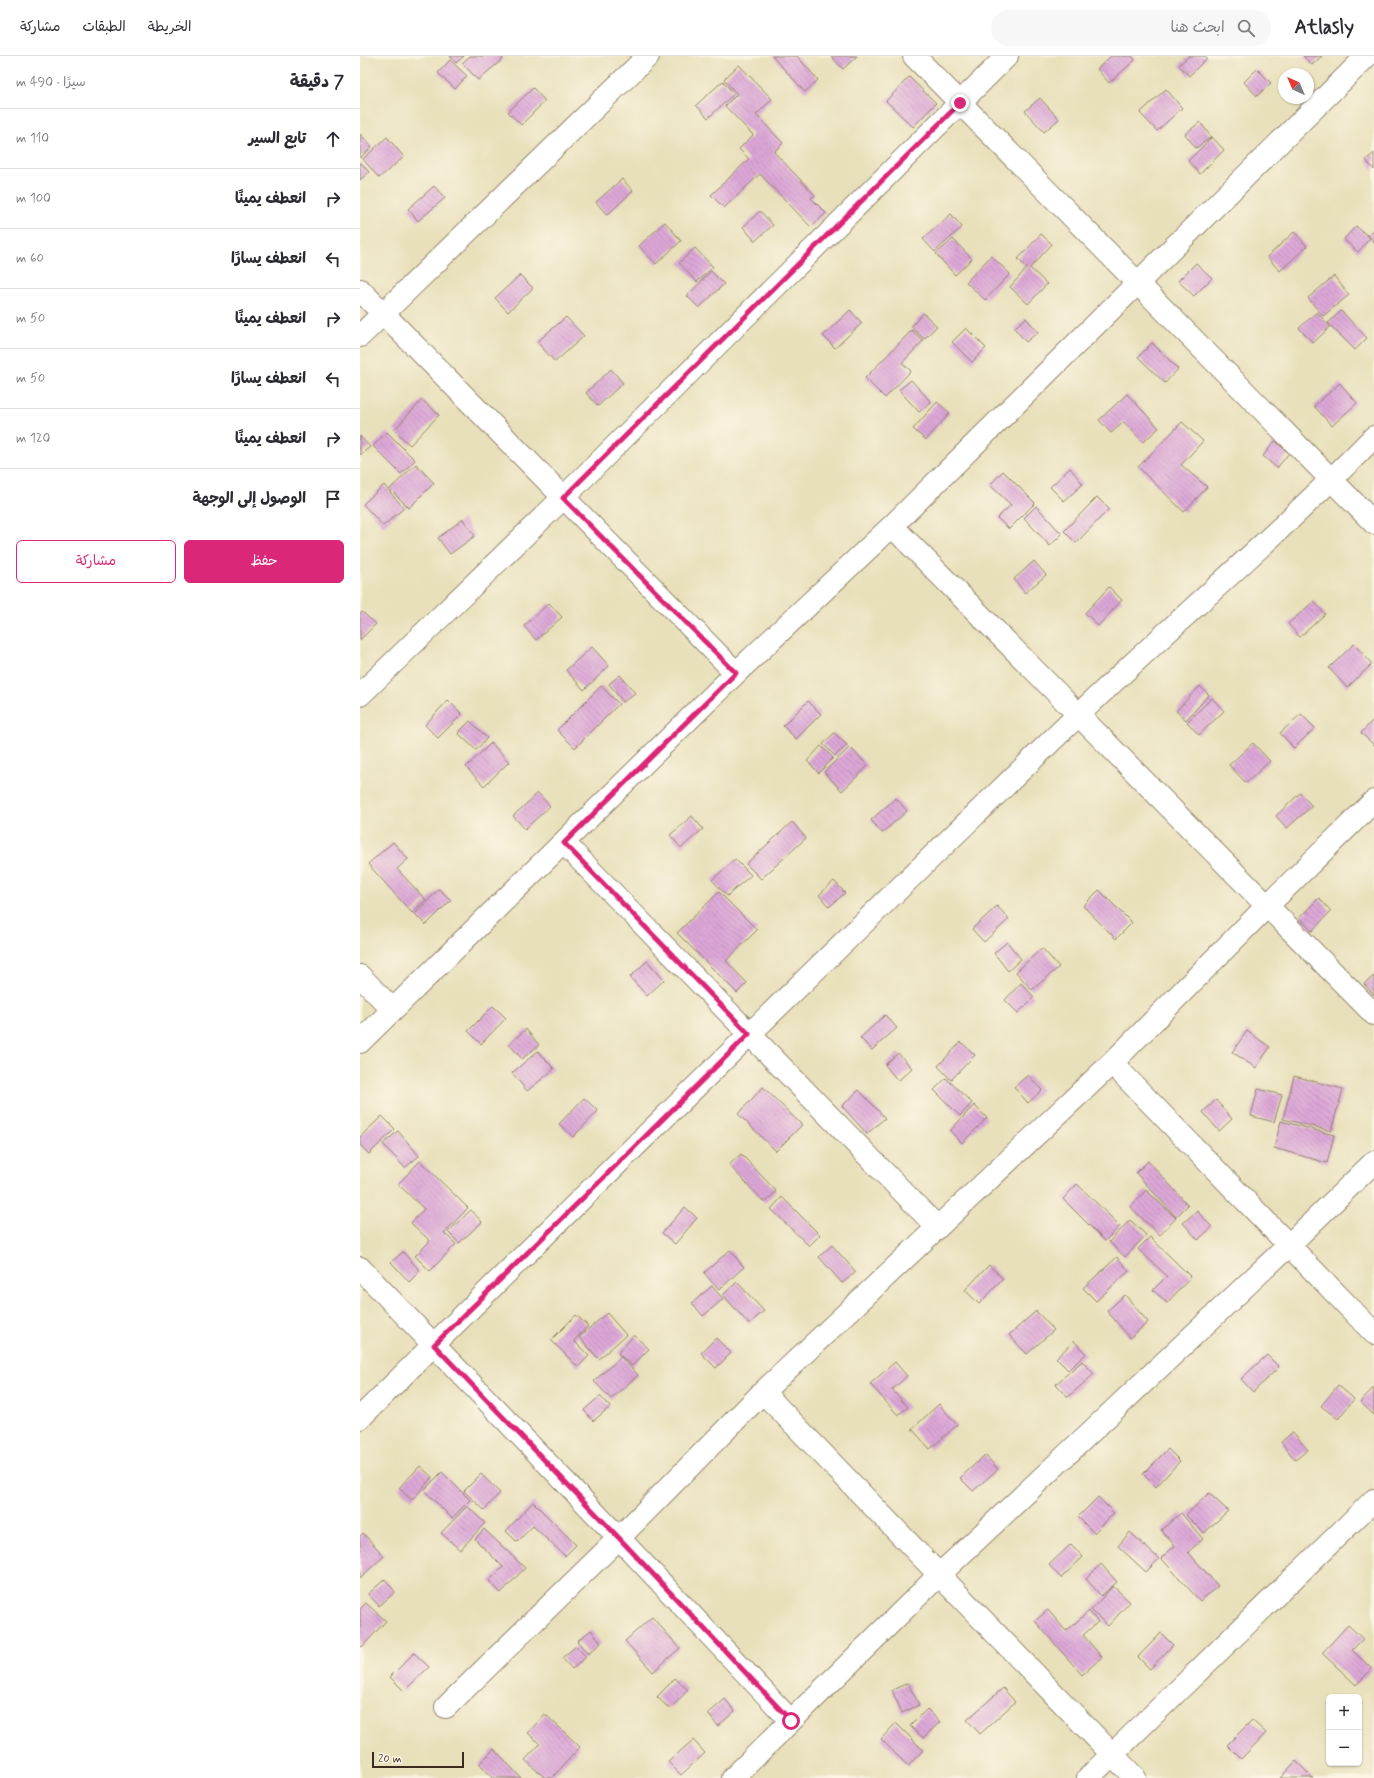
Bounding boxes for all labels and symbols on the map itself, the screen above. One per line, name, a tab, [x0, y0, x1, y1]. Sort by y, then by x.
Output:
north arrow	[1278, 68, 1314, 104]
route end	[951, 94, 969, 112]
route start	[782, 1712, 800, 1730]
scale bar	[372, 1750, 464, 1769]

